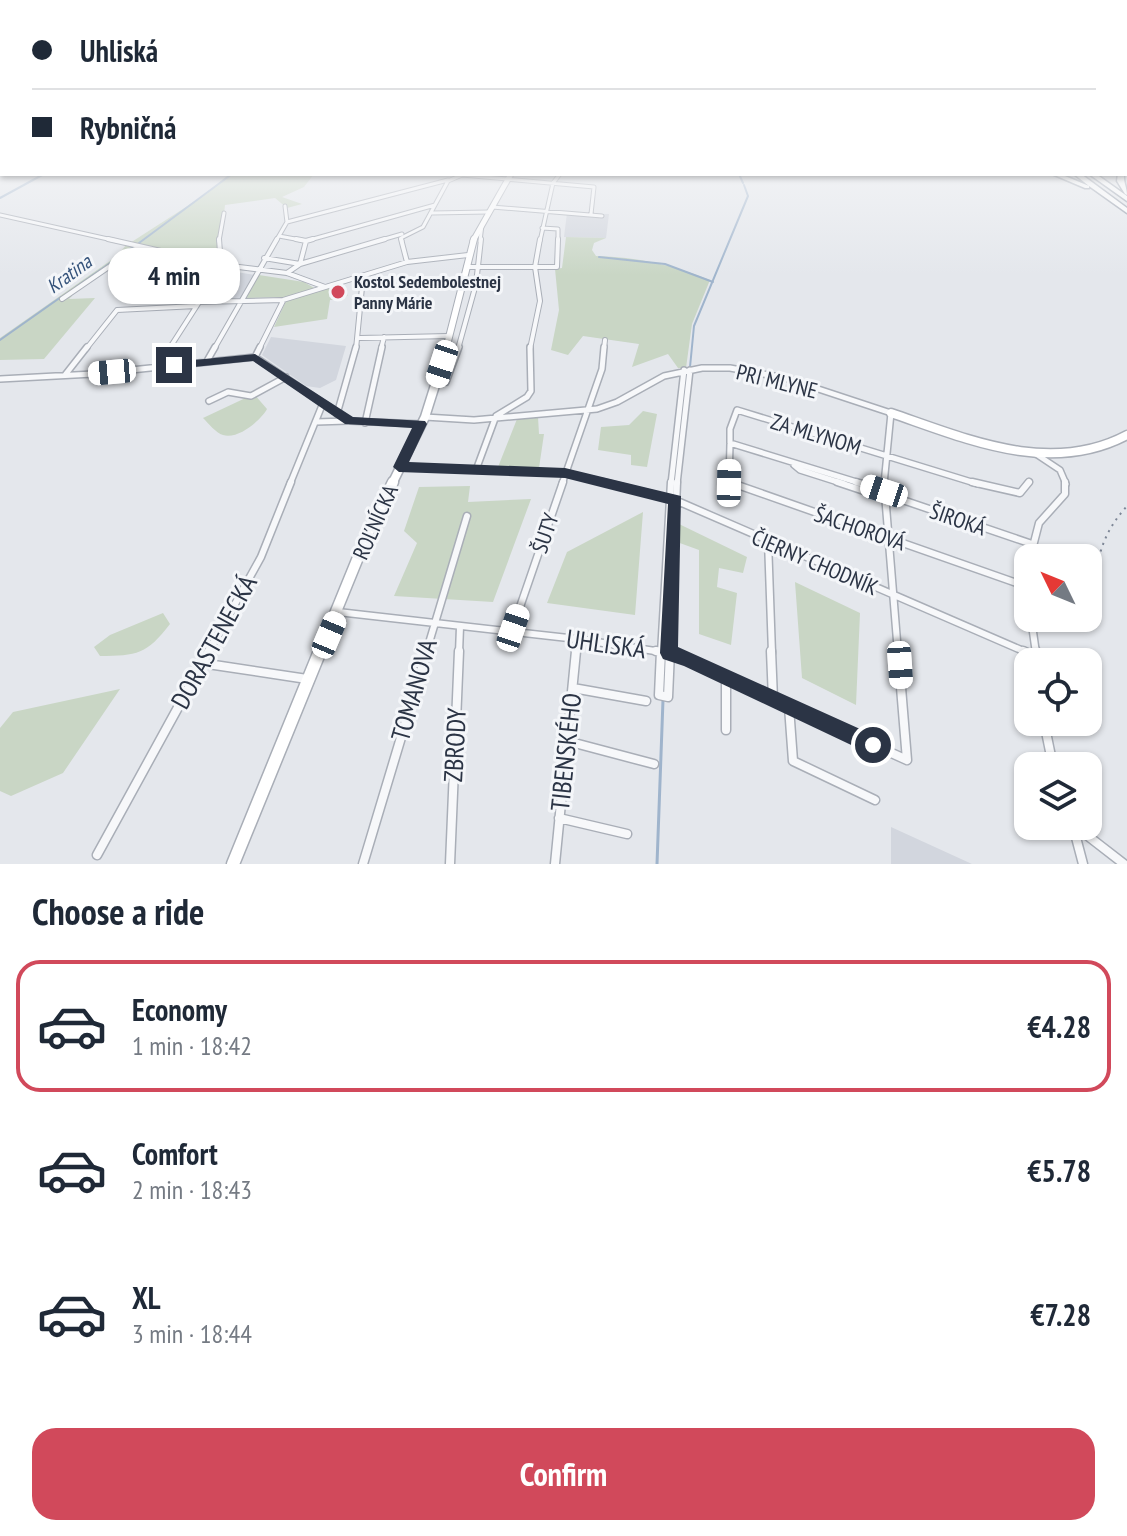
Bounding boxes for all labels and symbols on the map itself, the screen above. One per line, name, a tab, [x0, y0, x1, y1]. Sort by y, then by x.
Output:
water label: Kratina	[41, 248, 97, 299]
callout: 4 min	[108, 249, 240, 305]
place label: Kostol Sedembolestnej Panny Márie	[354, 270, 501, 314]
marker: Kostol Sedembolestnej Panny Márie	[329, 283, 347, 301]
car	[423, 337, 461, 391]
route end	[156, 347, 192, 383]
street label: PRI MLYNE	[733, 357, 821, 405]
car	[87, 358, 137, 386]
street label: ZA MLYNOM	[768, 407, 864, 461]
car	[717, 459, 741, 507]
car	[857, 472, 911, 510]
street label: ROĽNÍCKA	[346, 480, 404, 564]
street label: ŠIROKÁ	[926, 496, 990, 542]
street label: ŠACHOROVÁ	[811, 499, 910, 557]
street label: ŠUTY	[525, 509, 565, 557]
street label: ČIERNY CHODNÍK	[748, 523, 883, 601]
north arrow	[1014, 544, 1102, 632]
street label: DORASTENECKÁ	[163, 569, 264, 714]
car	[494, 601, 532, 655]
car	[309, 608, 349, 662]
street label: UHLISKÁ	[564, 622, 649, 666]
street label: TOMANOVA	[383, 634, 444, 745]
car	[886, 640, 914, 690]
street label: TIBENSKÉHO	[543, 691, 588, 813]
street label: ZBRODY	[436, 707, 473, 783]
route start	[855, 727, 891, 763]

